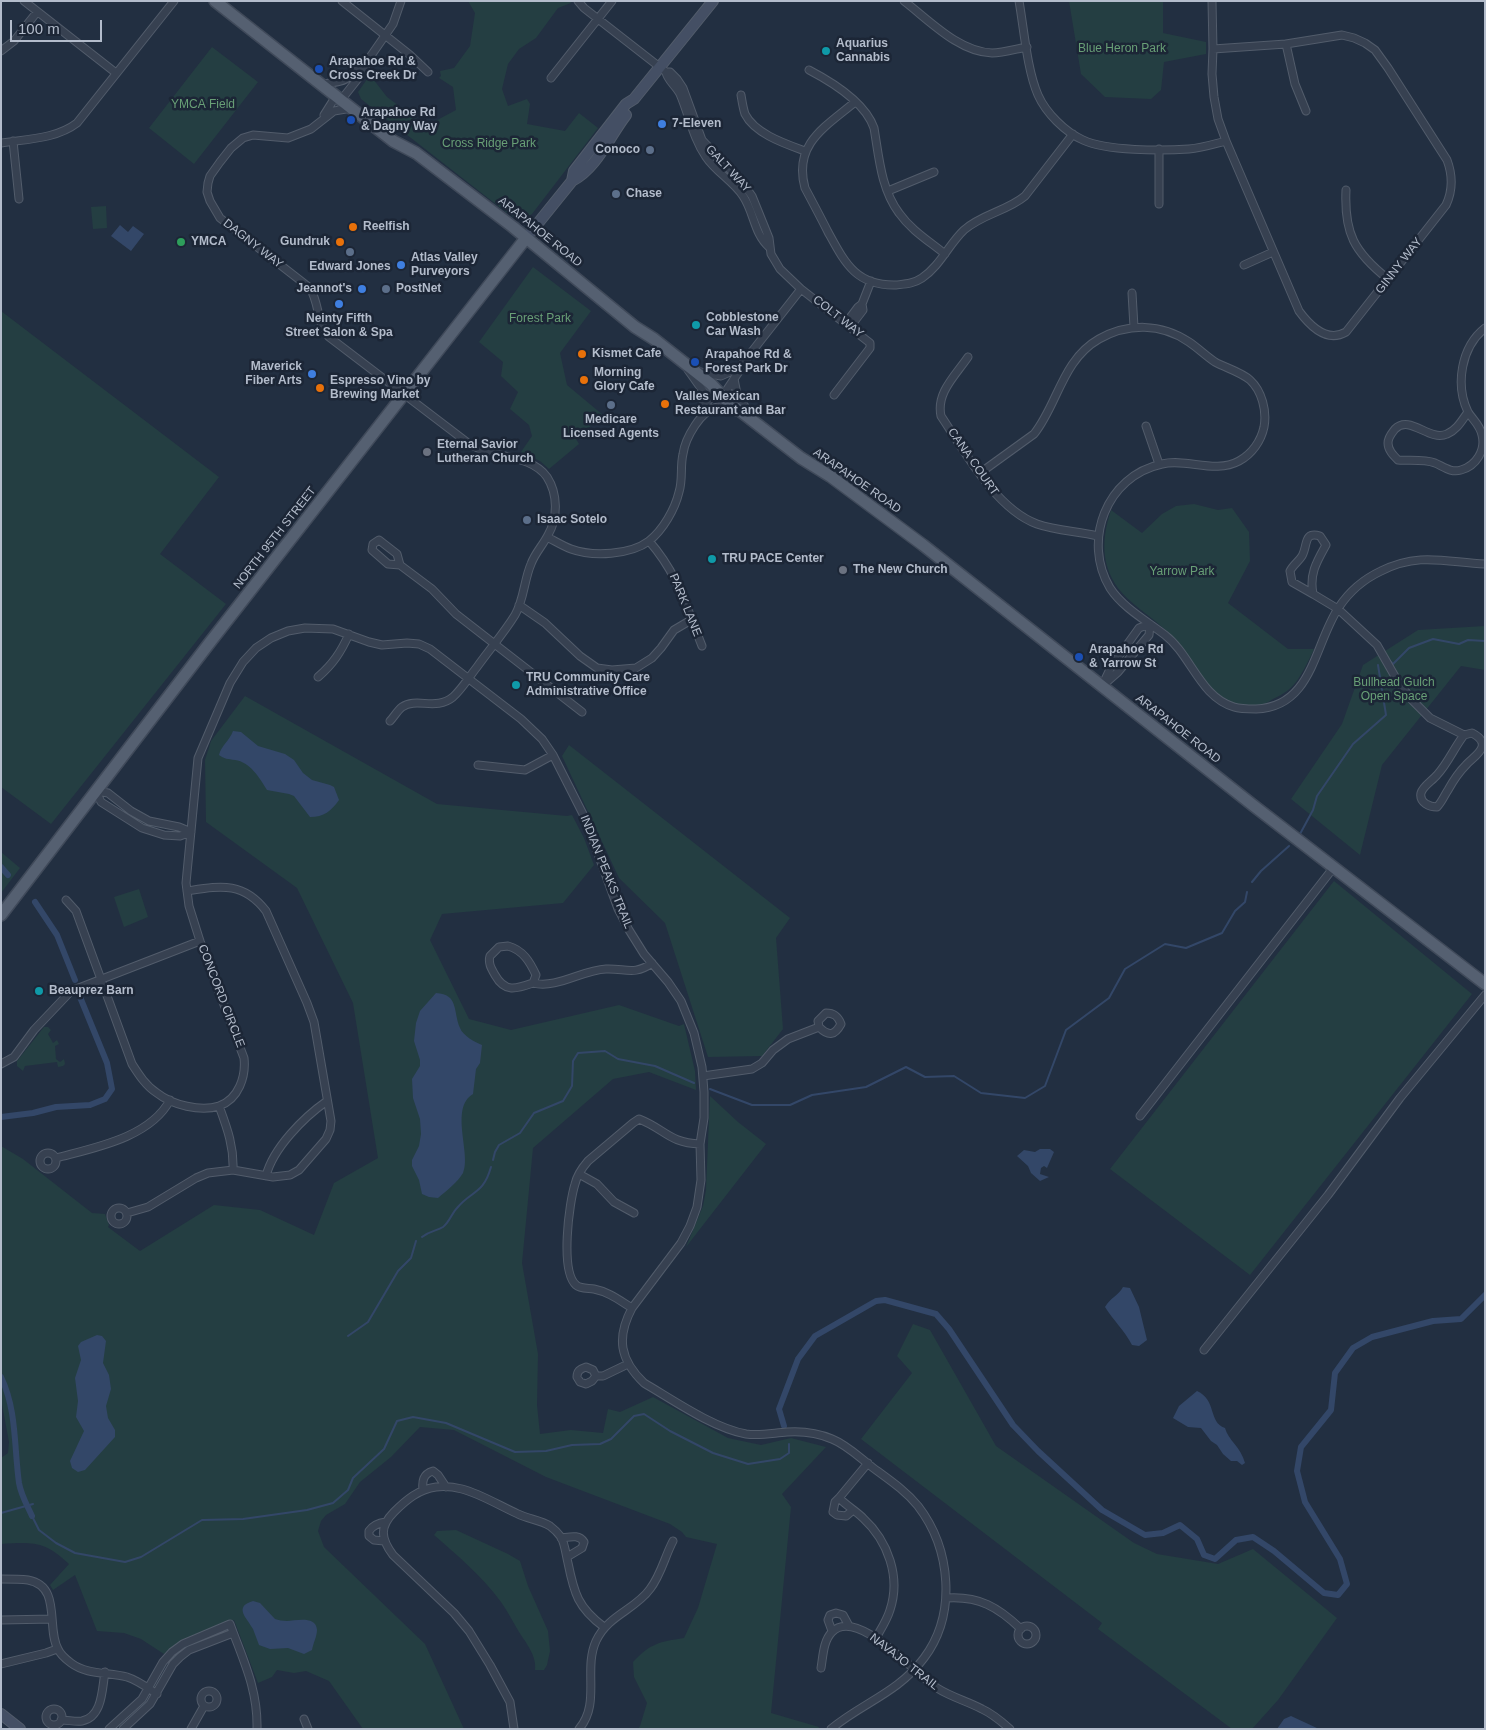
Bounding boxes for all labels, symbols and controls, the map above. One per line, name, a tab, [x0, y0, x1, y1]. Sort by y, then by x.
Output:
scale bar	[12, 10, 105, 42]
text: 100 m	[18, 20, 60, 37]
place label: Aquarius Cannabis	[836, 37, 890, 65]
park label: Blue Heron Park	[1078, 42, 1166, 56]
marker: Aquarius Cannabis	[820, 45, 832, 57]
place label: Arapahoe Rd & Cross Creek Dr	[329, 55, 416, 83]
marker: Arapahoe Rd & Cross Creek Dr	[313, 63, 325, 75]
park label: YMCA Field	[171, 98, 235, 112]
place label: Arapahoe Rd & Dagny Way	[361, 106, 437, 134]
marker: Arapahoe Rd & Dagny Way	[345, 114, 357, 126]
place label: 7-Eleven	[672, 117, 721, 131]
marker: 7-Eleven	[656, 118, 668, 130]
park label: Cross Ridge Park	[442, 137, 536, 151]
street label: GALT WAY	[702, 142, 754, 196]
place label: Conoco	[595, 143, 640, 157]
marker: Conoco	[644, 144, 656, 156]
place label: Chase	[626, 187, 662, 201]
marker: Chase	[610, 188, 622, 200]
street label: ARAPAHOE ROAD	[495, 194, 585, 270]
street label: DAGNY WAY	[220, 216, 286, 272]
place label: Reelfish	[363, 220, 410, 234]
marker: Reelfish	[347, 221, 359, 233]
place label: YMCA	[191, 235, 226, 249]
place label: Gundruk	[280, 235, 330, 249]
street label: GINNY WAY	[1373, 235, 1425, 297]
marker: YMCA	[175, 236, 187, 248]
marker: Gundruk	[334, 236, 346, 248]
marker: Edward Jones	[344, 246, 356, 258]
place label: Atlas Valley Purveyors	[411, 251, 478, 279]
marker: Atlas Valley Purveyors	[395, 259, 407, 271]
place label: Edward Jones	[309, 260, 391, 274]
place label: Jeannot's	[296, 282, 352, 296]
place label: PostNet	[396, 282, 441, 296]
marker: Jeannot's	[356, 283, 368, 295]
marker: PostNet	[380, 283, 392, 295]
street label: COLT WAY	[810, 293, 866, 341]
marker: Neinty Fifth Street Salon & Spa	[333, 298, 345, 310]
place label: Cobblestone Car Wash	[706, 311, 779, 339]
place label: Neinty Fifth Street Salon & Spa	[285, 312, 393, 340]
park label: Forest Park	[509, 312, 571, 326]
marker: Cobblestone Car Wash	[690, 319, 702, 331]
place label: Kismet Cafe	[592, 347, 661, 361]
marker: Kismet Cafe	[576, 348, 588, 360]
place label: Arapahoe Rd & Forest Park Dr	[705, 348, 792, 376]
marker: Arapahoe Rd & Forest Park Dr	[689, 356, 701, 368]
place label: Maverick Fiber Arts	[245, 360, 302, 388]
place label: Morning Glory Cafe	[594, 366, 655, 394]
marker: Maverick Fiber Arts	[306, 368, 318, 380]
place label: Espresso Vino by Brewing Market	[330, 374, 430, 402]
marker: Morning Glory Cafe	[578, 374, 590, 386]
marker: Espresso Vino by Brewing Market	[314, 382, 326, 394]
place label: Valles Mexican Restaurant and Bar	[675, 390, 786, 418]
marker: Valles Mexican Restaurant and Bar	[659, 398, 671, 410]
marker: Medicare Licensed Agents	[605, 399, 617, 411]
place label: Medicare Licensed Agents	[563, 413, 659, 441]
street label: CANA COURT	[944, 425, 1002, 499]
place label: Eternal Savior Lutheran Church	[437, 438, 534, 466]
street label: ARAPAHOE ROAD	[810, 445, 904, 517]
marker: Eternal Savior Lutheran Church	[421, 446, 433, 458]
street label: NORTH 95TH STREET	[231, 484, 319, 592]
place label: Isaac Sotelo	[537, 513, 607, 527]
marker: Isaac Sotelo	[521, 514, 533, 526]
place label: TRU PACE Center	[722, 552, 824, 566]
marker: TRU PACE Center	[706, 553, 718, 565]
place label: The New Church	[853, 563, 948, 577]
marker: The New Church	[837, 564, 849, 576]
park label: Yarrow Park	[1149, 565, 1215, 579]
street label: PARK LANE	[666, 571, 704, 639]
place label: Arapahoe Rd & Yarrow St	[1089, 643, 1164, 671]
marker: Arapahoe Rd & Yarrow St	[1073, 651, 1085, 663]
place label: TRU Community Care Administrative Office	[526, 671, 650, 699]
park label: Bullhead Gulch Open Space	[1353, 676, 1435, 704]
marker: TRU Community Care Administrative Office	[510, 679, 522, 691]
street label: ARAPAHOE ROAD	[1133, 691, 1223, 767]
street label: INDIAN PEAKS TRAIL	[577, 813, 635, 931]
street label: CONCORD CIRCLE	[195, 942, 247, 1050]
place label: Beauprez Barn	[49, 984, 134, 998]
marker: Beauprez Barn	[33, 985, 45, 997]
street label: NAVAJO TRAIL	[867, 1631, 941, 1693]

